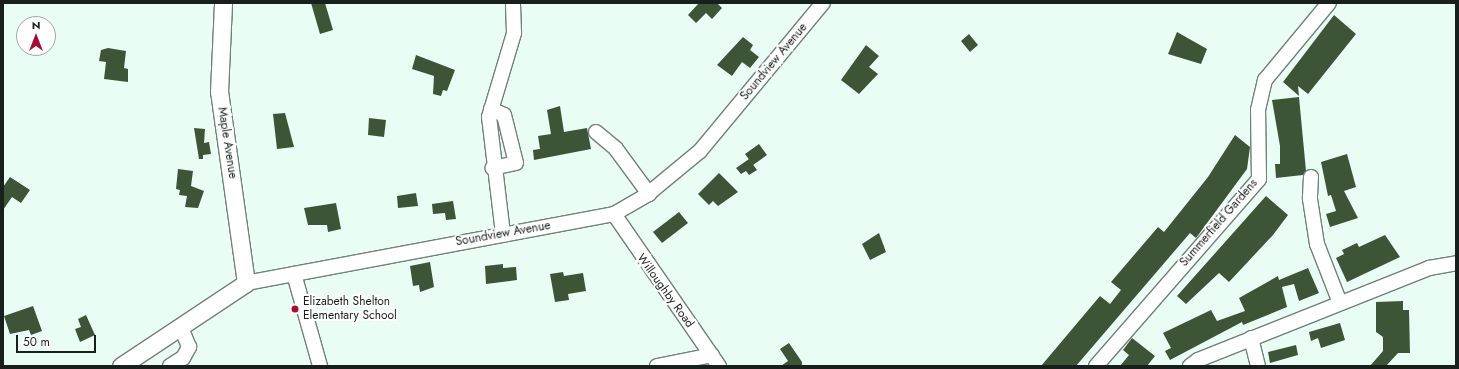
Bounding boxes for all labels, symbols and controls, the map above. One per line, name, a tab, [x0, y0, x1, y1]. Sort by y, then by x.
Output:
north arrow	[16, 16, 56, 56]
text: N	[32, 17, 40, 33]
street label: Soundview Avenue	[738, 21, 810, 103]
street label: Maple Avenue	[214, 106, 240, 180]
street label: Summerfield Gardens	[1177, 176, 1261, 270]
street label: Soundview Avenue	[454, 219, 552, 249]
street label: Willoughby Road	[633, 251, 697, 331]
place label: Elizabeth Shelton Elementary School	[303, 295, 397, 323]
marker: Elizabeth Shelton Elementary School	[290, 304, 300, 314]
scale bar	[18, 327, 98, 353]
text: 50 m	[23, 333, 50, 351]

